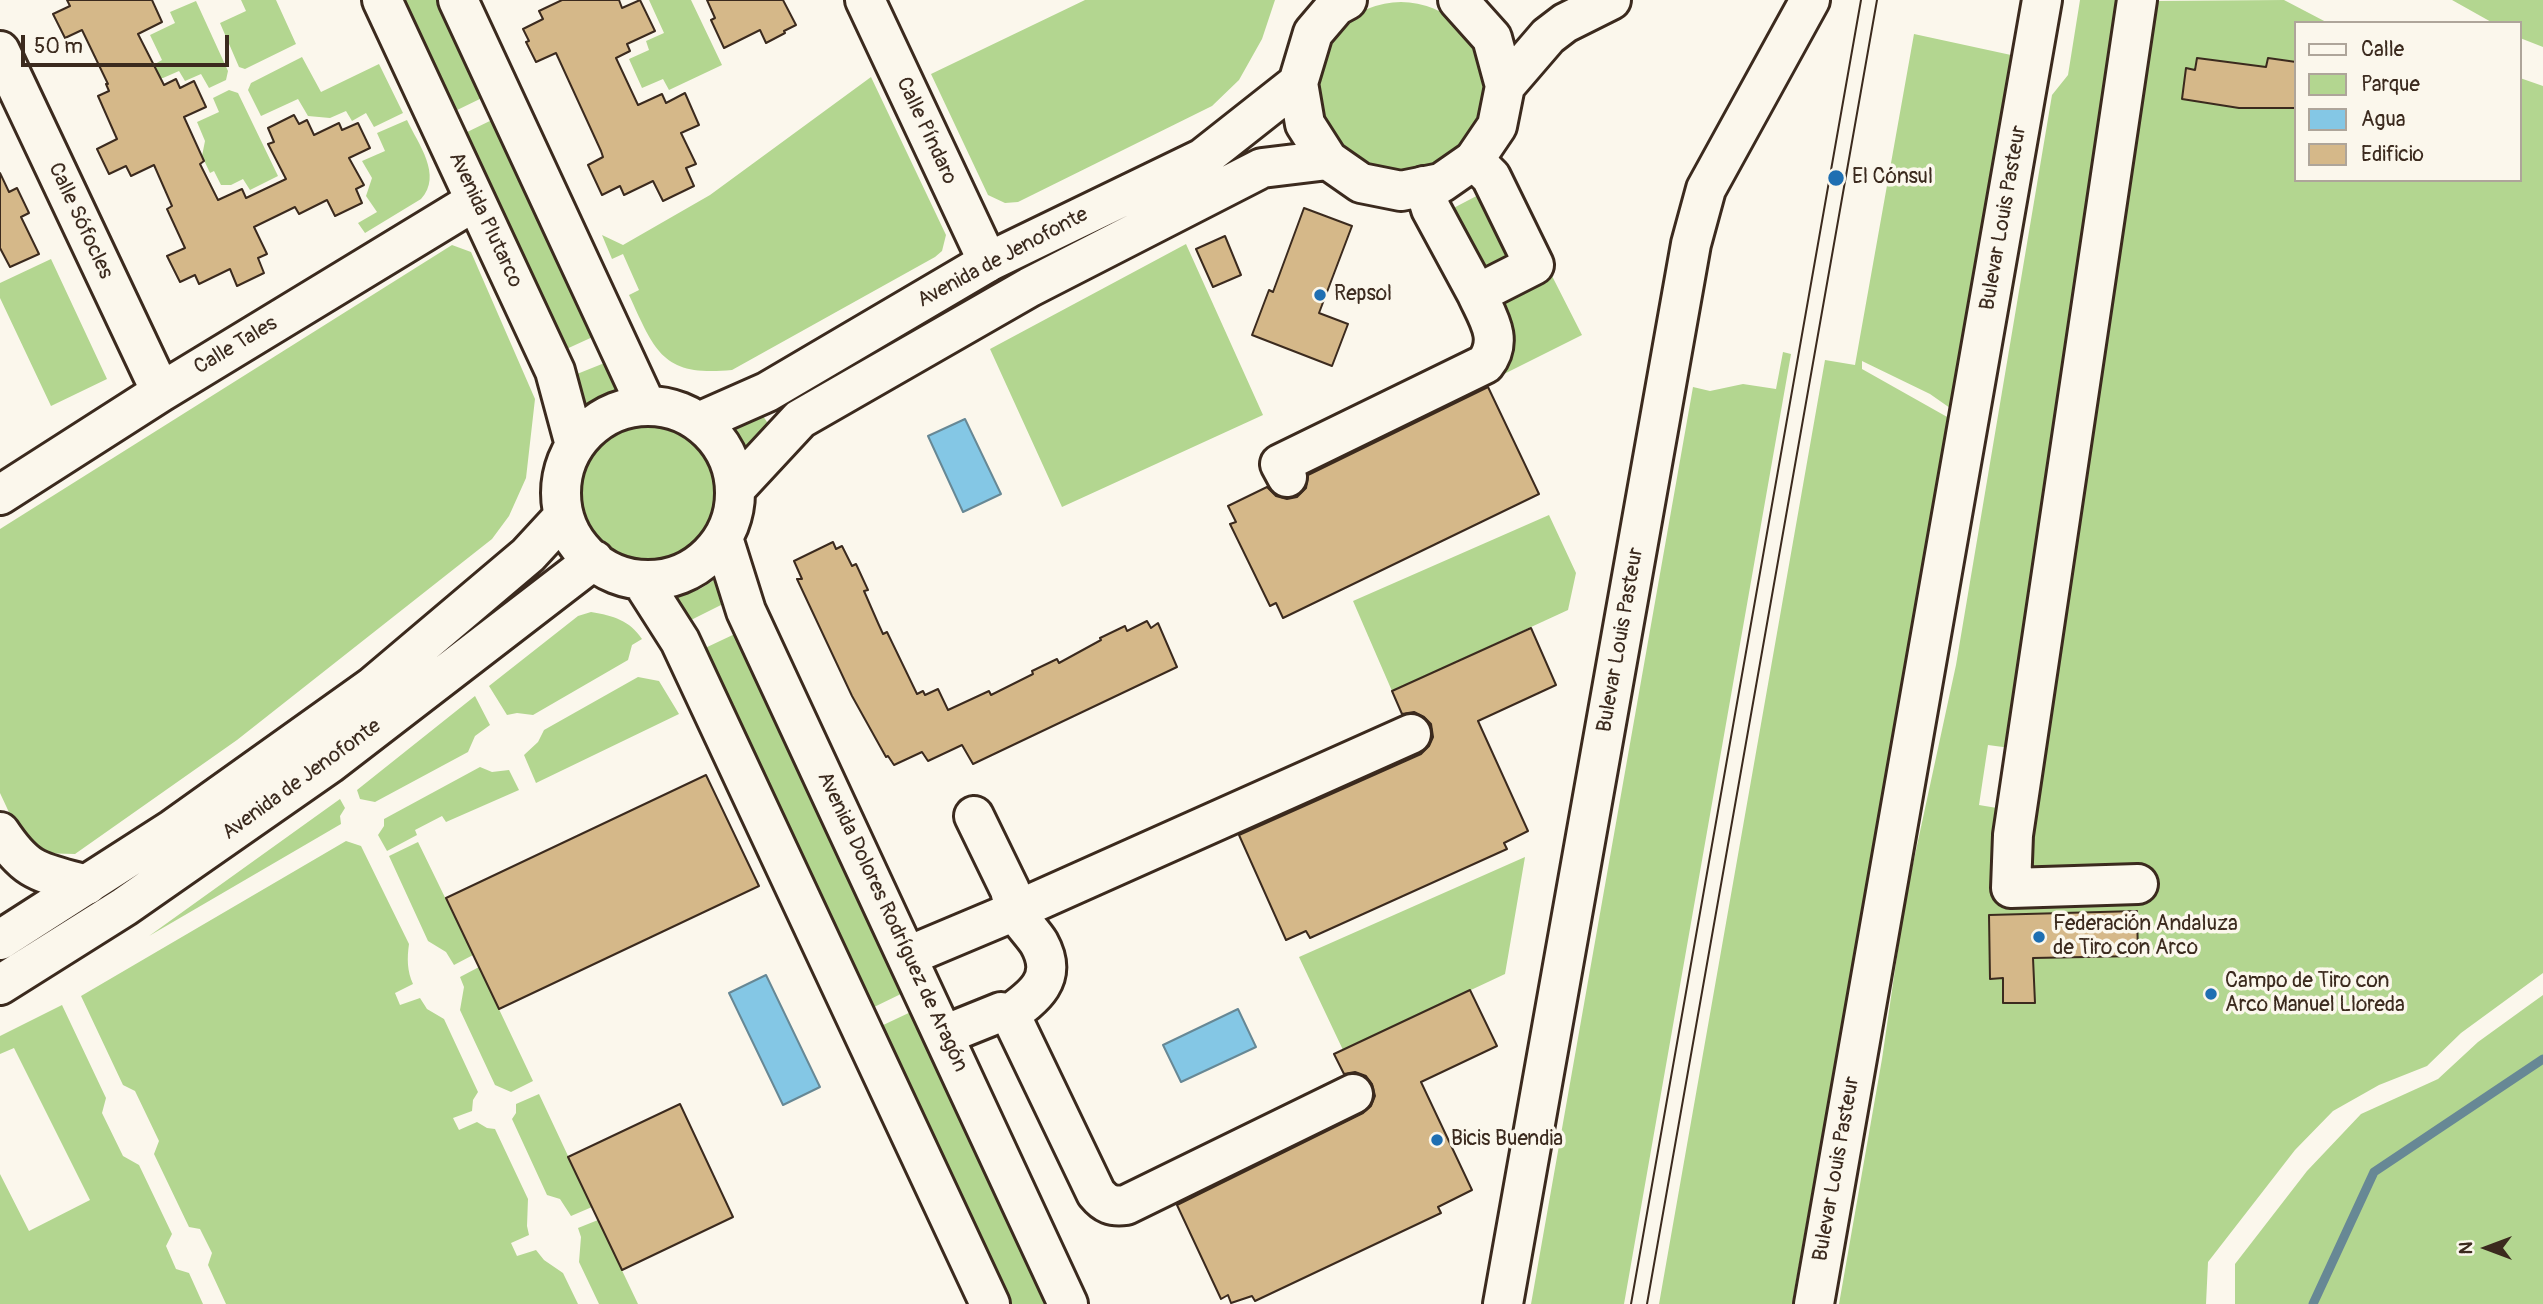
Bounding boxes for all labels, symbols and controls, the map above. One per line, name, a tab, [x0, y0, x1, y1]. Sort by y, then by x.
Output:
scale bar	[24, 21, 233, 65]
legend	[2294, 21, 2522, 182]
text: 50 m	[34, 33, 83, 60]
text: Calle	[2361, 36, 2404, 63]
text: Parque	[2361, 71, 2420, 98]
street label: Calle Píndaro	[890, 73, 962, 189]
text: Agua	[2361, 106, 2406, 133]
street label: Bulevar Louis Pasteur	[1975, 124, 2033, 312]
text: Edificio	[2361, 141, 2424, 168]
street label: Avenida Plutarco	[443, 148, 527, 292]
street label: Calle Sófocles	[42, 159, 118, 283]
place label: El Cónsul	[1852, 165, 1933, 191]
marker: El Cónsul	[1826, 168, 1846, 188]
street label: Avenida de Jenofonte	[913, 202, 1093, 314]
place label: Repsol	[1334, 282, 1392, 308]
marker: Repsol	[1312, 287, 1328, 303]
street label: Calle Tales	[190, 311, 282, 381]
street label: Bulevar Louis Pasteur	[1592, 546, 1650, 734]
street label: Avenida de Jenofonte	[218, 714, 386, 846]
street label: Avenida Dolores Rodríguez de Aragón	[811, 768, 973, 1076]
place label: Federación Andaluza de Tiro con Arco	[2053, 912, 2238, 962]
marker: Federación Andaluza de Tiro con Arco	[2031, 929, 2047, 945]
place label: Campo de Tiro con Arco Manuel Lloreda	[2225, 969, 2405, 1019]
marker: Campo de Tiro con Arco Manuel Lloreda	[2203, 986, 2219, 1002]
street label: Bulevar Louis Pasteur	[1808, 1075, 1866, 1263]
place label: Bicis Buendia	[1451, 1127, 1563, 1153]
marker: Bicis Buendia	[1429, 1132, 1445, 1148]
north arrow	[2452, 1213, 2522, 1283]
text: N	[2454, 1242, 2478, 1254]

